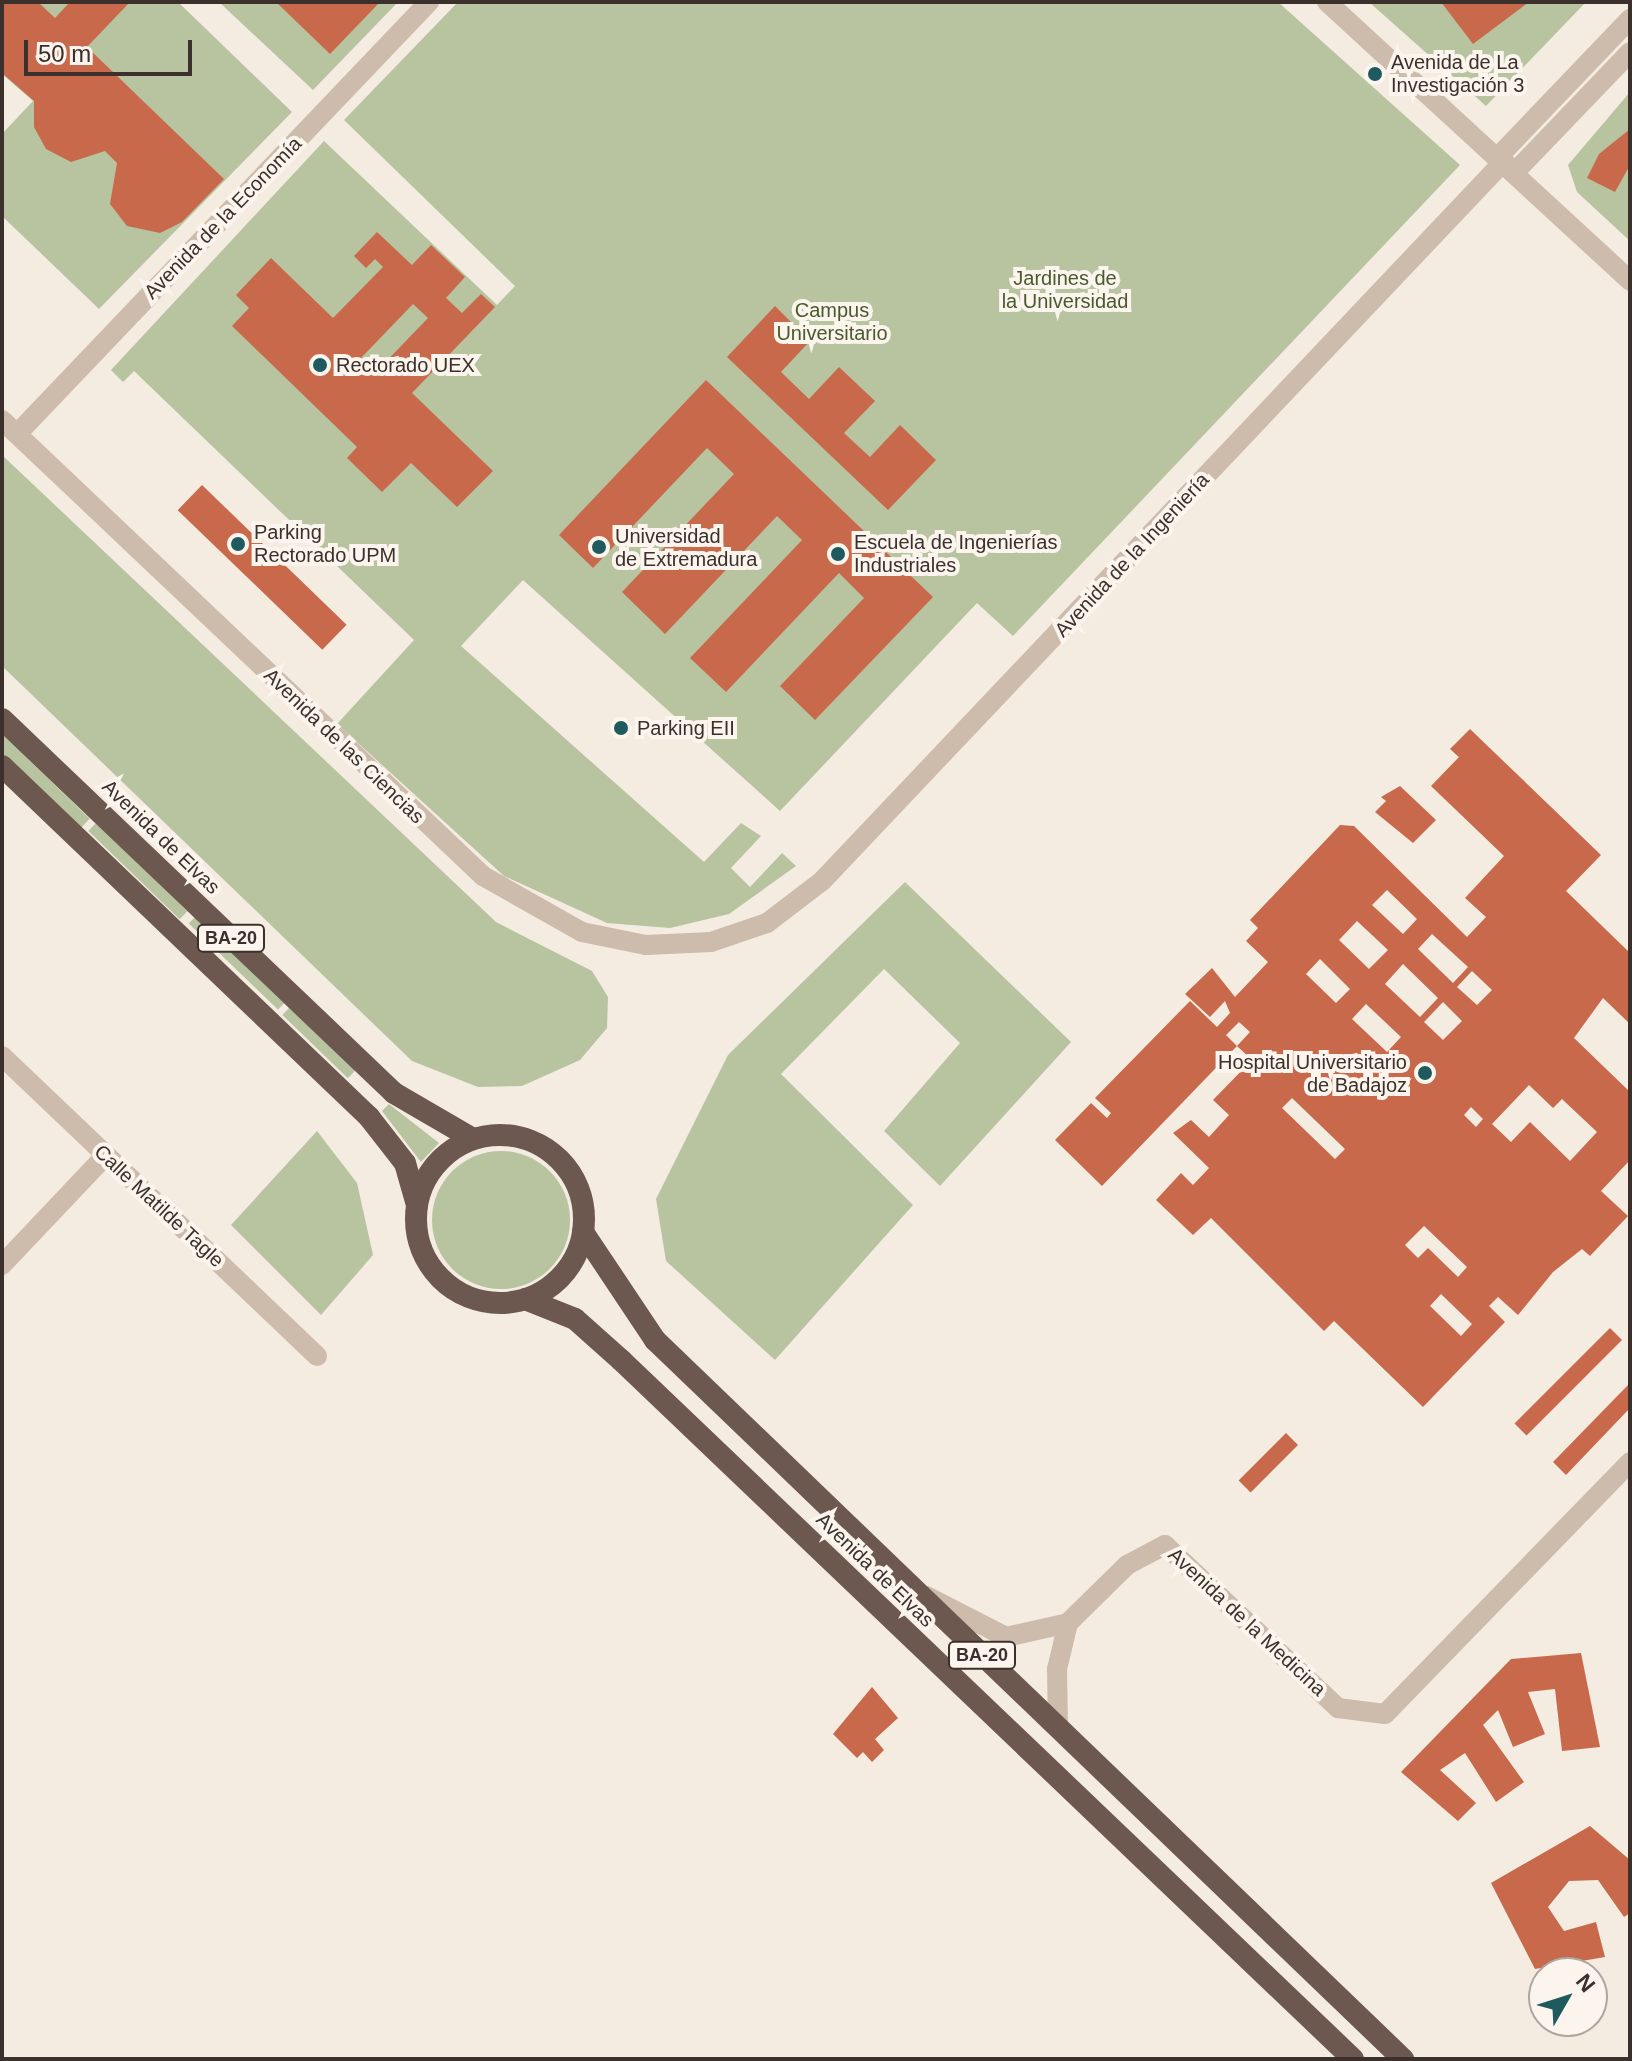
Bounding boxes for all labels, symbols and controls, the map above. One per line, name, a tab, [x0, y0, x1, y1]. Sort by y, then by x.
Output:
scale bar	[28, 24, 196, 74]
text: 50 m	[38, 40, 91, 67]
place label: Avenida de La Investigación 3	[1391, 50, 1524, 97]
marker: Avenida de La Investigación 3	[1366, 65, 1384, 83]
street label: Avenida de la Economía	[139, 132, 307, 304]
park label: Jardines de la Universidad	[1002, 266, 1128, 313]
park label: Campus Universitario	[776, 298, 888, 345]
place label: Rectorado UEX	[336, 353, 475, 377]
marker: Rectorado UEX	[311, 356, 329, 374]
street label: Avenida de la Ingeniería	[1050, 468, 1214, 642]
place label: Parking Rectorado UPM	[254, 520, 396, 567]
place label: Universidad de Extremadura	[615, 524, 757, 571]
place label: Escuela de Ingenierías Industriales	[854, 530, 1057, 577]
marker: Parking Rectorado UPM	[229, 535, 247, 553]
marker: Universidad de Extremadura	[590, 538, 608, 556]
marker: Escuela de Ingenierías Industriales	[829, 545, 847, 563]
street label: Avenida de las Ciencias	[259, 663, 429, 829]
place label: Parking EII	[637, 716, 735, 740]
marker: Parking EII	[612, 719, 630, 737]
street label: Avenida de Elvas	[97, 775, 225, 899]
road number: BA-20	[195, 924, 267, 952]
place label: Hospital Universitario de Badajoz	[1218, 1050, 1407, 1097]
marker: Hospital Universitario de Badajoz	[1414, 1062, 1436, 1084]
street label: Calle Matilde Tagle	[89, 1140, 229, 1272]
street label: Avenida de Elvas	[811, 1508, 939, 1632]
street label: Avenida de la Medicina	[1163, 1543, 1331, 1701]
road number: BA-20	[946, 1641, 1018, 1669]
north arrow	[1528, 1957, 1608, 2037]
text: N	[1571, 1969, 1600, 1997]

